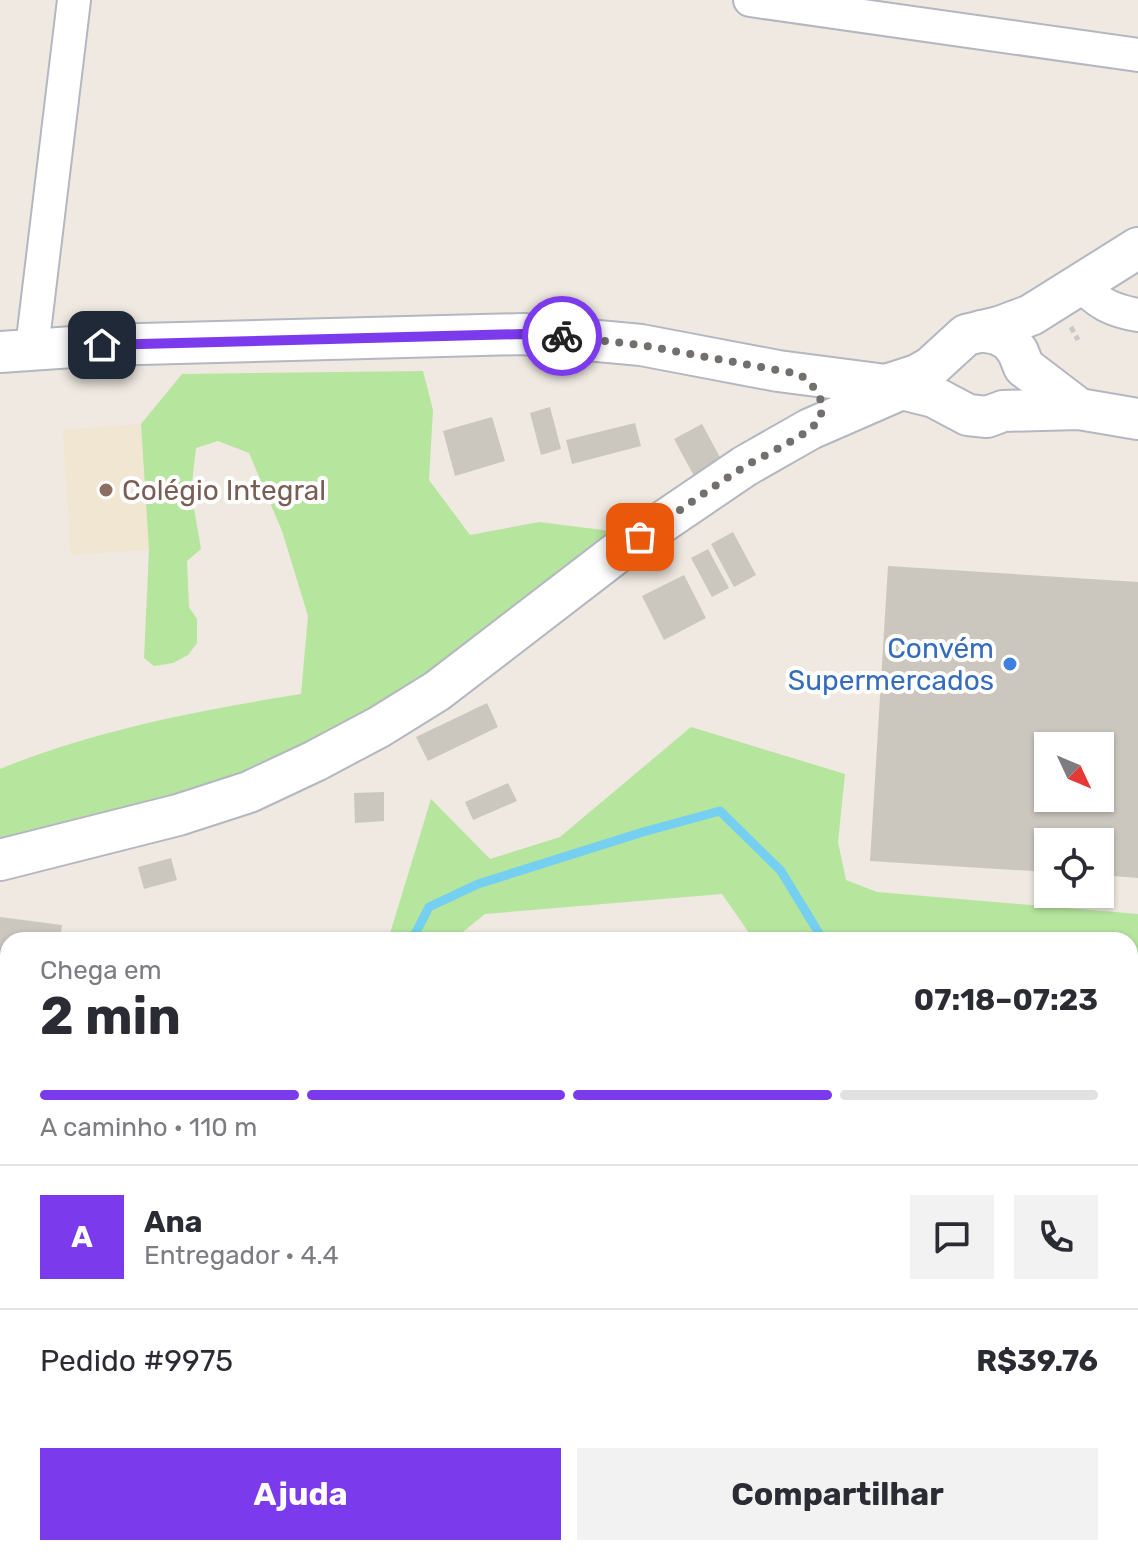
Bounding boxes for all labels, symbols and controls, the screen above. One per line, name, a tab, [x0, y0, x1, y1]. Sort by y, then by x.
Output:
courier	[522, 296, 602, 376]
pin	[68, 311, 136, 379]
icon: bike	[540, 314, 584, 358]
icon: home	[80, 323, 124, 367]
place label: Colégio Integral	[122, 474, 326, 507]
marker: Colégio Integral	[97, 481, 115, 499]
pin	[606, 503, 674, 571]
icon: bag	[618, 515, 662, 559]
place label: Convém Supermercados	[788, 632, 994, 697]
marker: Convém Supermercados	[1001, 655, 1019, 673]
north arrow	[1034, 732, 1114, 812]
map controls	[1034, 732, 1114, 908]
button: locate	[1034, 828, 1114, 908]
text: Chega em	[40, 955, 162, 986]
text: 07:18–07:23	[914, 982, 1098, 1018]
text: 2 min	[40, 985, 181, 1047]
text: A caminho · 110 m	[40, 1112, 257, 1143]
button: chat	[910, 1195, 994, 1279]
button: phone	[1014, 1195, 1098, 1279]
text: Ana	[144, 1204, 202, 1240]
text: A	[71, 1219, 93, 1255]
text: Entregador · 4.4	[144, 1240, 339, 1271]
text: Pedido #9975	[40, 1343, 233, 1379]
text: R$39.76	[976, 1343, 1098, 1379]
button: Ajuda	[40, 1448, 561, 1540]
button: Compartilhar	[577, 1448, 1098, 1540]

